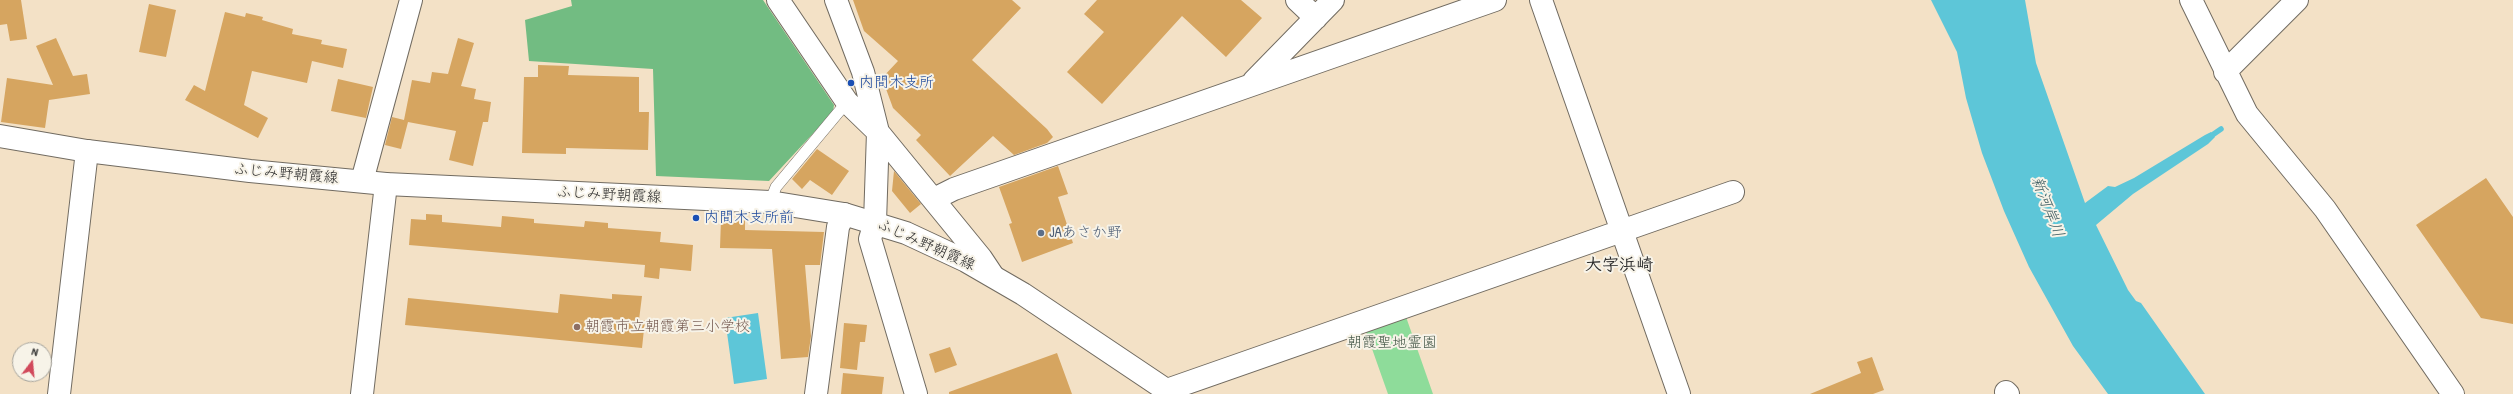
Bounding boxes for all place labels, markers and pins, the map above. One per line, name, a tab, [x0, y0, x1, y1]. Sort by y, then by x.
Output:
place label: 内間木支所	[859, 74, 934, 92]
marker: 内間木支所	[846, 78, 856, 88]
place label: 内間木支所前	[704, 209, 794, 227]
marker: 内間木支所前	[691, 213, 701, 223]
place label: JAあさか野	[1049, 224, 1122, 242]
marker: JAあさか野	[1036, 228, 1046, 238]
place label: 朝霞市立朝霞第三小学校	[585, 318, 750, 336]
marker: 朝霞市立朝霞第三小学校	[572, 322, 582, 332]

